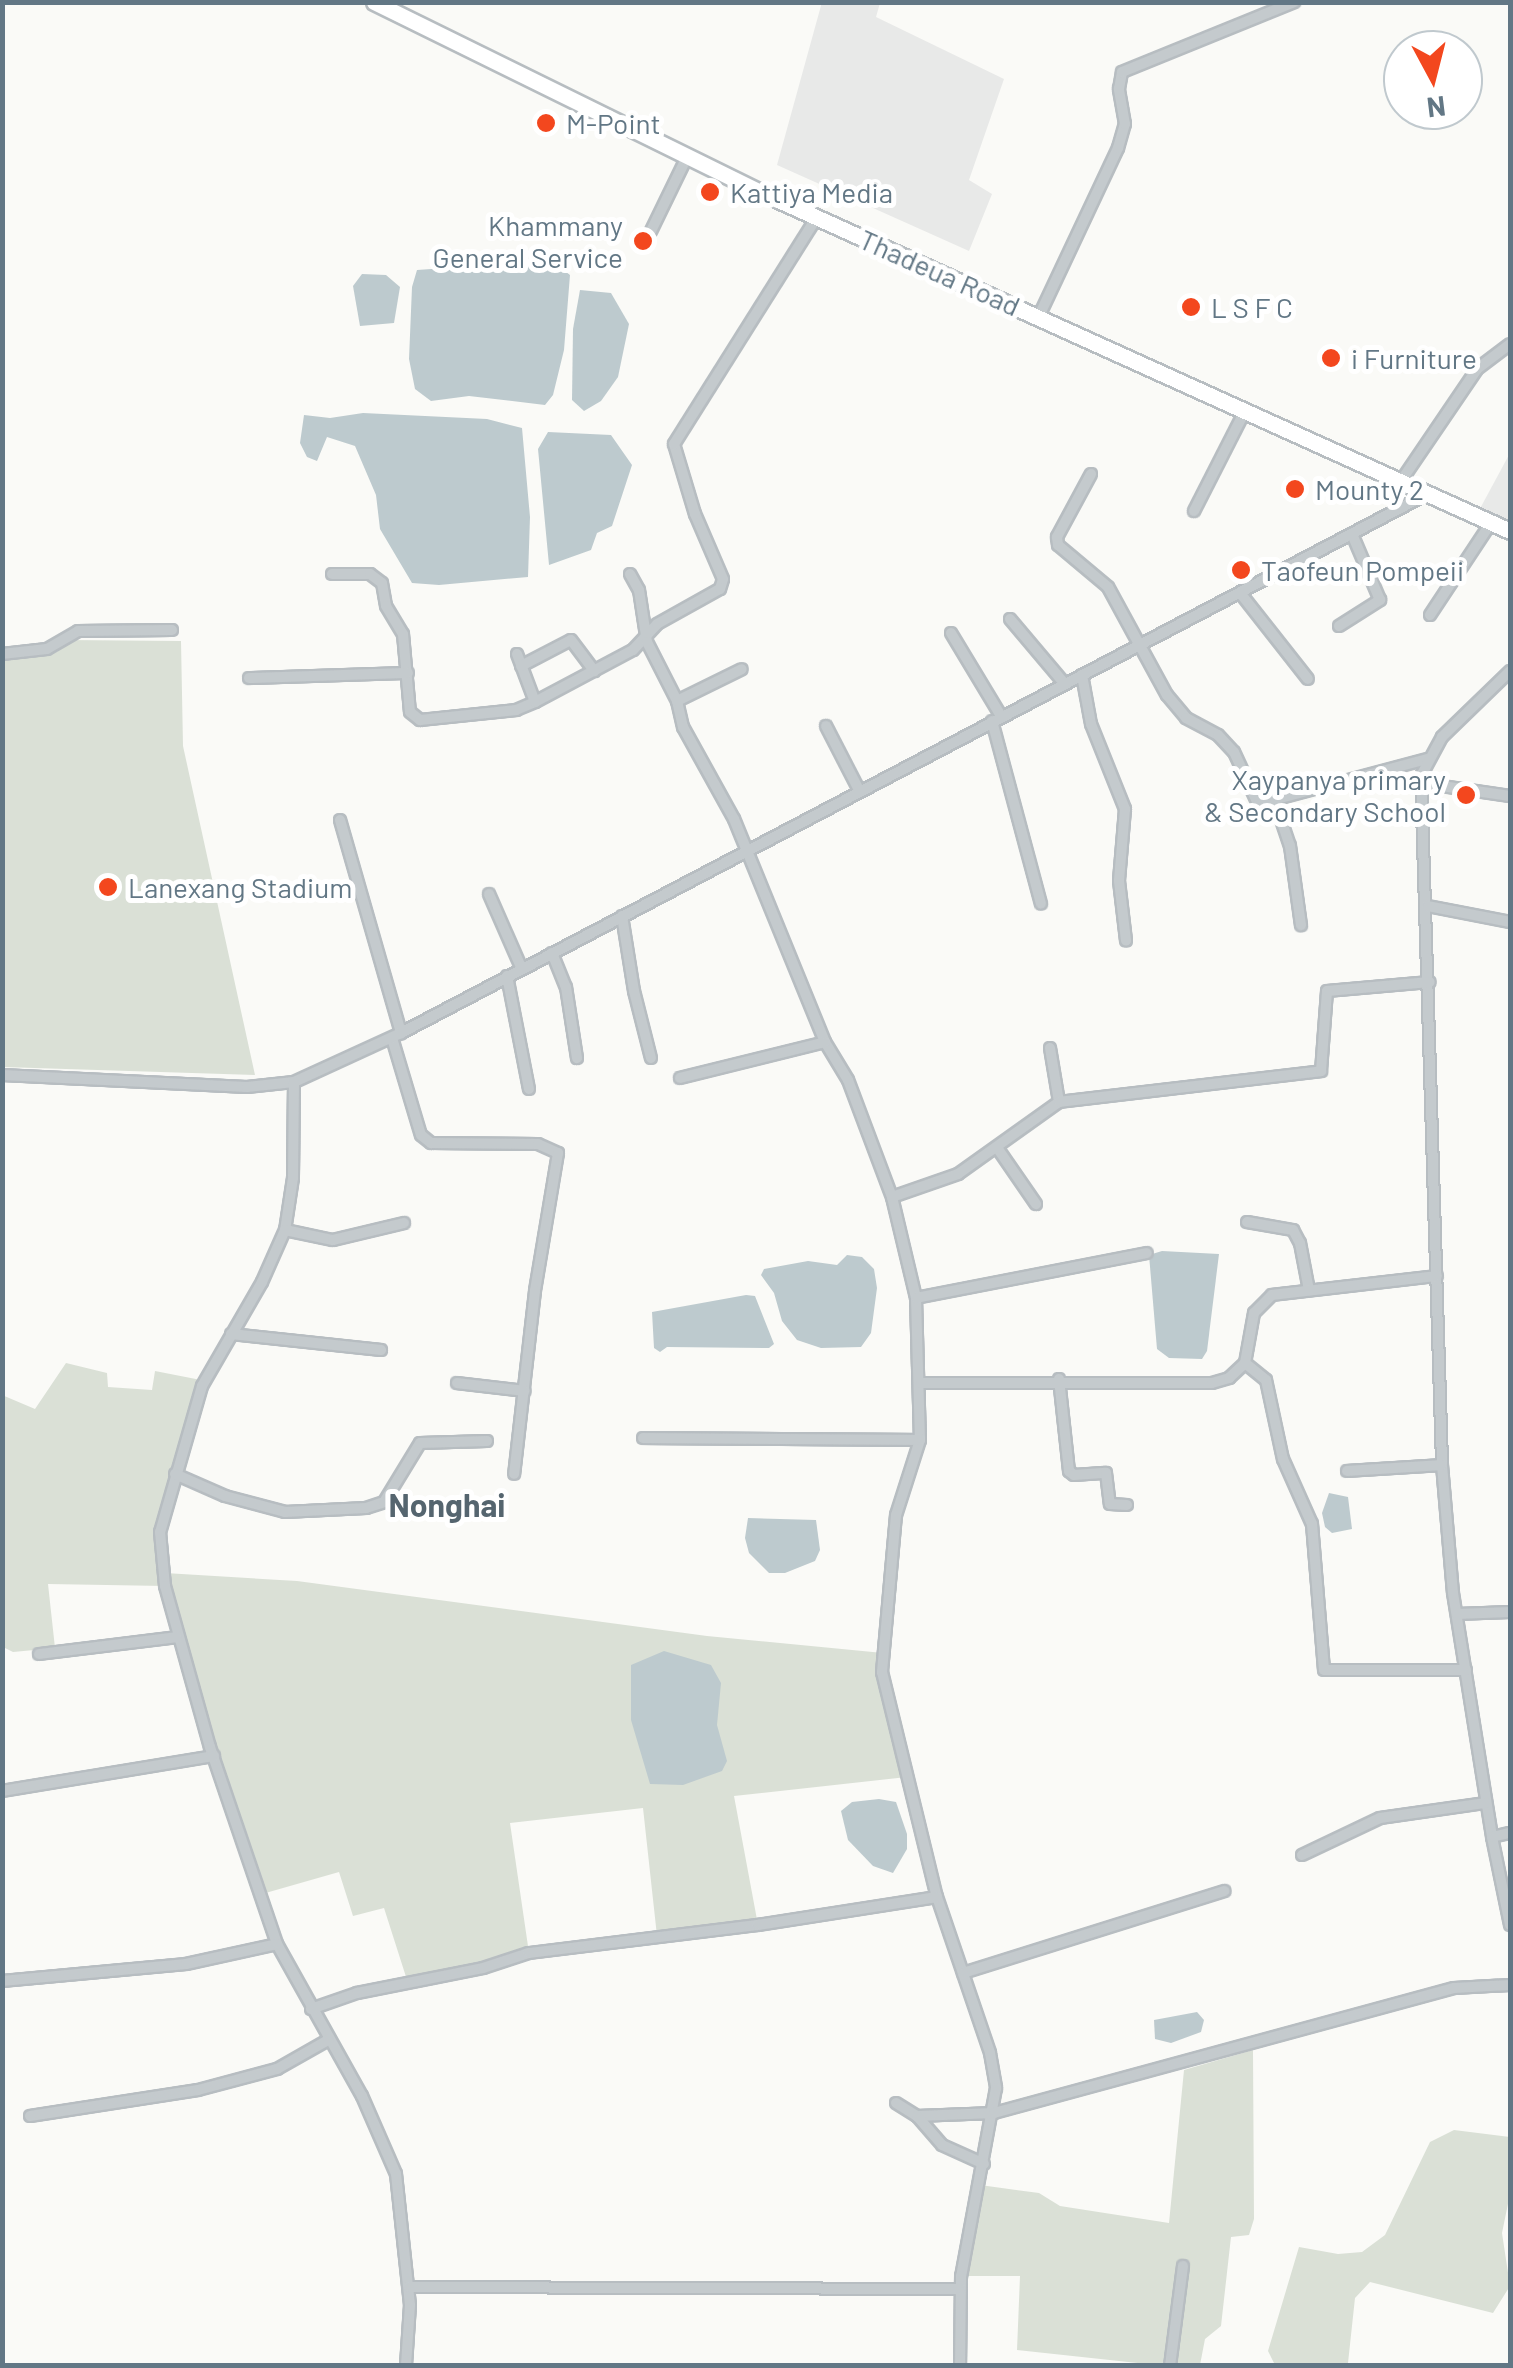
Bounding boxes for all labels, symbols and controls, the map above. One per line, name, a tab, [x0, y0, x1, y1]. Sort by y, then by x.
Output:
north arrow	[1383, 30, 1483, 130]
text: N	[1425, 90, 1448, 126]
place label: M-Point	[566, 106, 661, 140]
marker: M-Point	[535, 112, 557, 134]
place label: Kattiya Media	[730, 175, 893, 209]
marker: Kattiya Media	[699, 181, 721, 203]
place label: Khammany General Service	[433, 208, 623, 274]
street label: Thadeua Road	[854, 222, 1026, 322]
marker: Khammany General Service	[632, 230, 654, 252]
place label: L S F C	[1211, 290, 1293, 324]
marker: L S F C	[1180, 296, 1202, 318]
place label: i Furniture	[1351, 341, 1477, 375]
marker: i Furniture	[1320, 347, 1342, 369]
place label: Mounty 2	[1315, 472, 1424, 506]
marker: Mounty 2	[1284, 478, 1306, 500]
place label: Taofeun Pompeii	[1261, 553, 1464, 587]
marker: Taofeun Pompeii	[1230, 559, 1252, 581]
place label: Xaypanya primary & Secondary School	[1204, 762, 1446, 828]
marker: Xaypanya primary & Secondary School	[1455, 784, 1477, 806]
place label: Lanexang Stadium	[128, 870, 352, 904]
marker: Lanexang Stadium	[97, 876, 119, 898]
district label: Nonghai	[389, 1485, 505, 1523]

